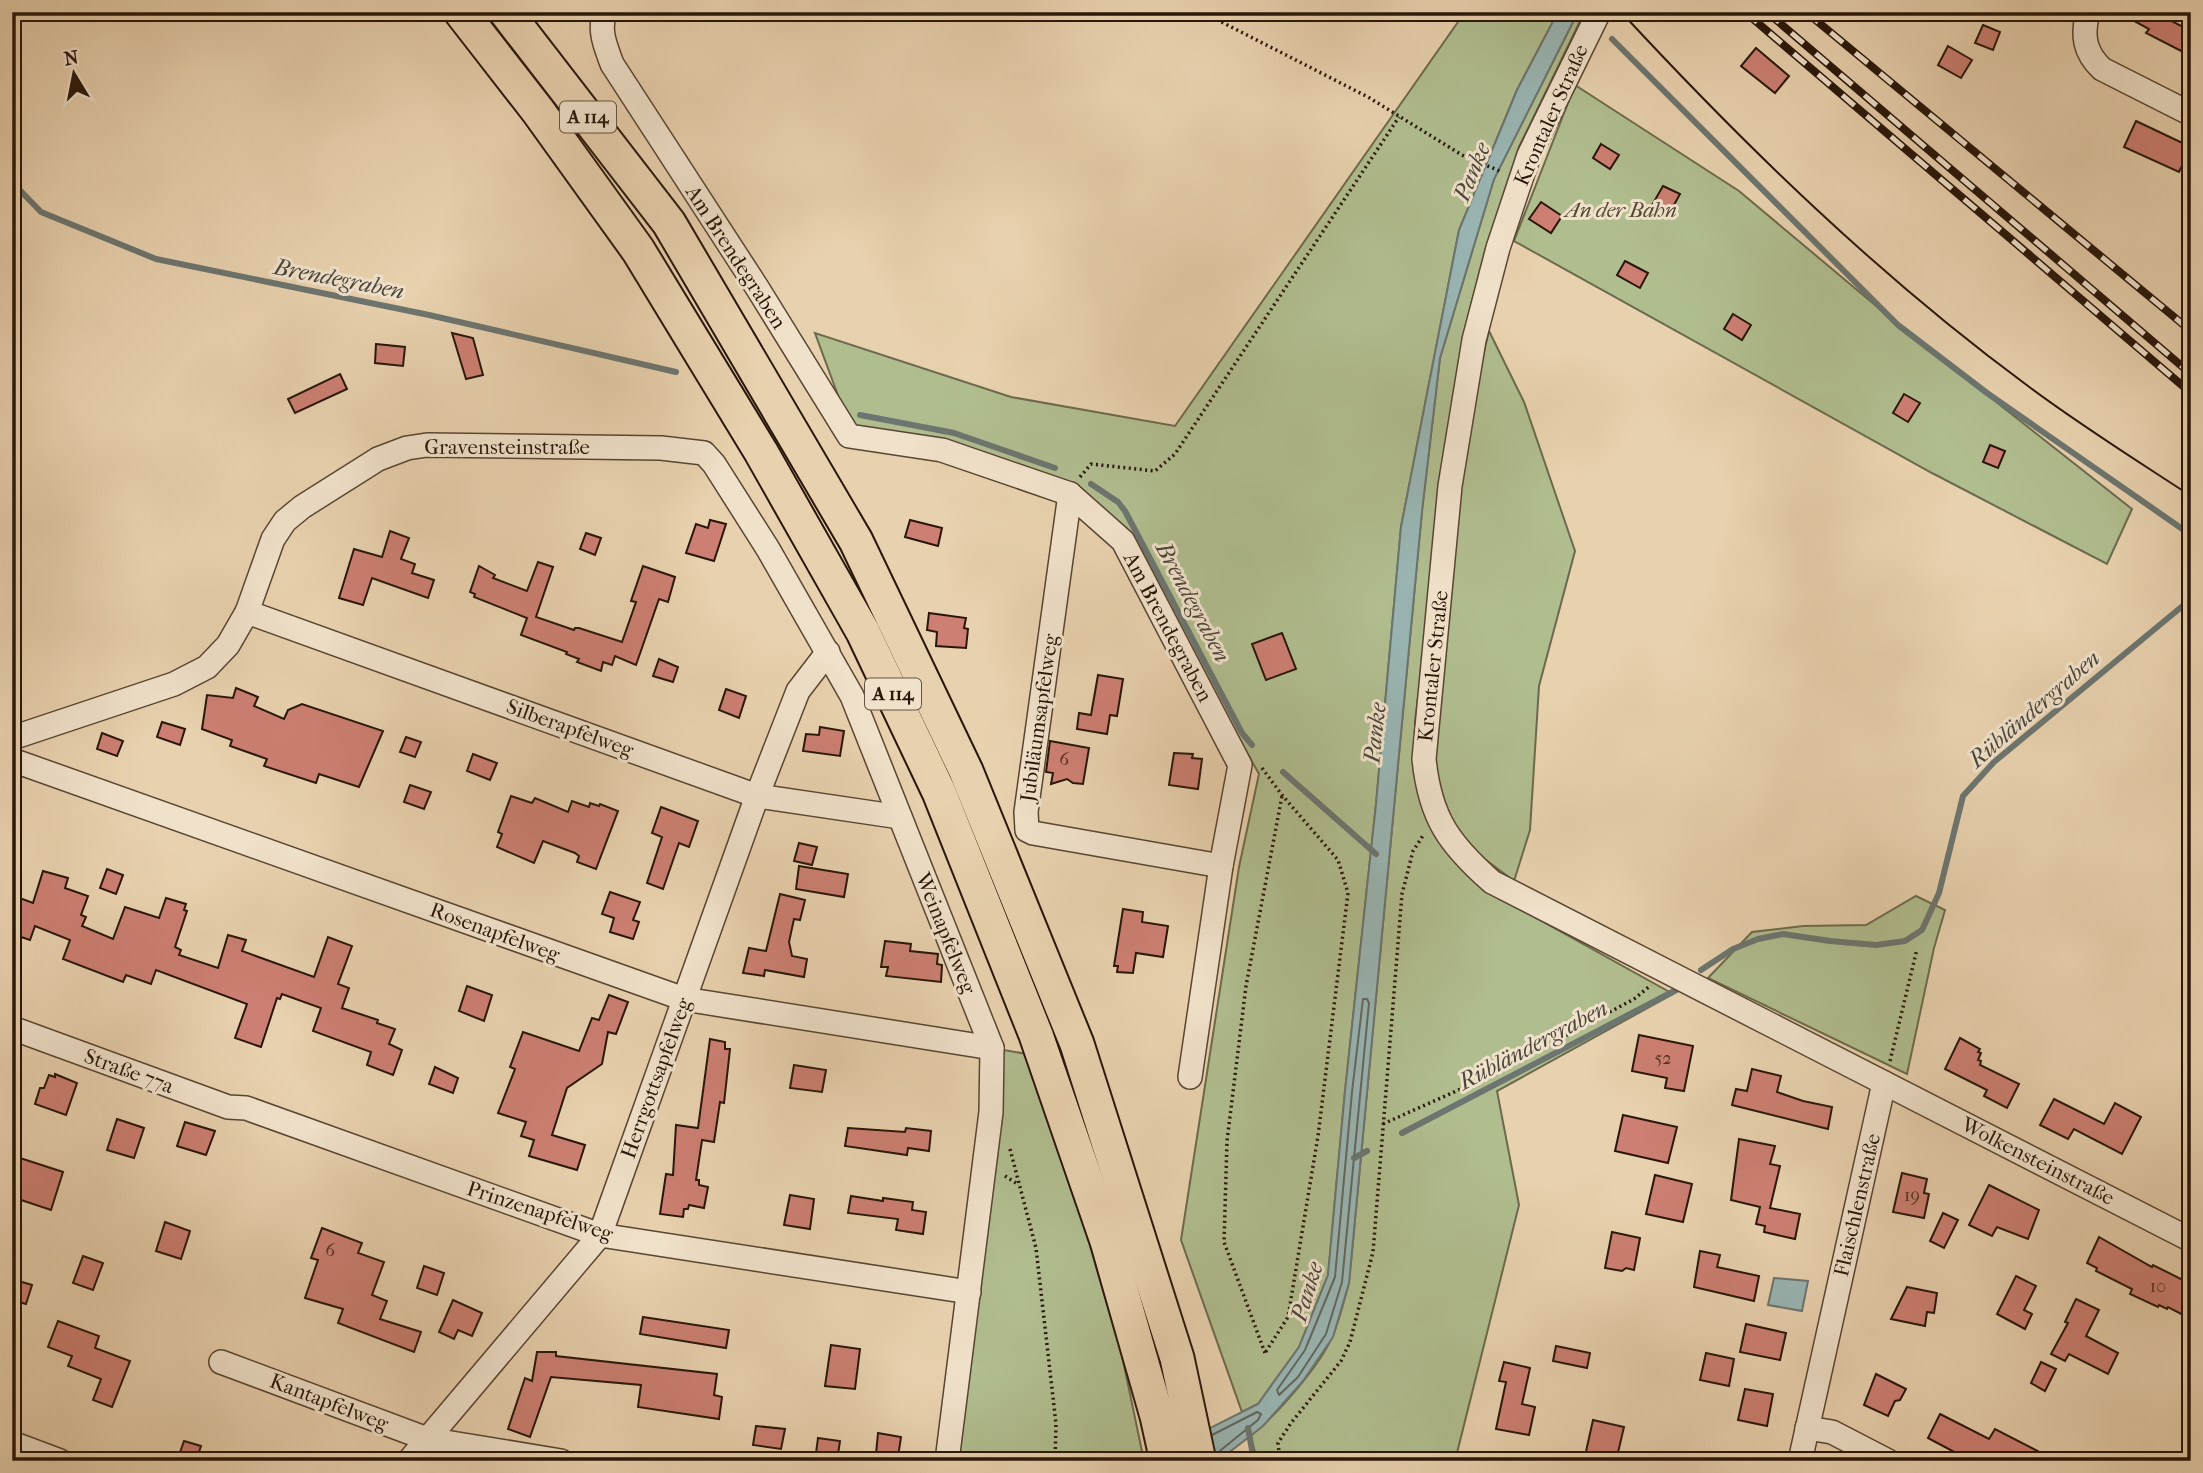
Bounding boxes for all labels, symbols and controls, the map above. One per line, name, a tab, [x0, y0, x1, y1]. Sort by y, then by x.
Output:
north arrow	[38, 38, 108, 108]
street label: Krontaler Straße	[1509, 41, 1593, 189]
text: N	[62, 46, 81, 70]
road number: A 114	[560, 102, 616, 132]
water label: Panke	[1448, 138, 1496, 206]
street label: Am Brendegraben	[680, 180, 791, 333]
park label: An der Bahn	[1562, 198, 1677, 222]
water label: Brendegraben	[270, 253, 407, 305]
street label: Gravensteinstraße	[424, 435, 590, 459]
water label: Brendegraben	[1149, 536, 1236, 667]
street label: Am Brendegraben	[1118, 547, 1218, 706]
street label: Krontaler Straße	[1413, 589, 1453, 743]
street label: Jubiläumsapfelweg	[1015, 632, 1063, 805]
water label: Rübländergraben	[1961, 645, 2105, 775]
road number: A 114	[865, 678, 921, 709]
street label: Silberapfelweg	[503, 694, 637, 762]
water label: Panke	[1358, 701, 1392, 766]
house number: 6	[1059, 749, 1069, 770]
street label: Weinapfelweg	[910, 868, 981, 998]
street label: Rosenapfelweg	[427, 897, 564, 967]
street label: Herrgottsapfelweg	[616, 994, 696, 1162]
water label: Rübländergraben	[1452, 994, 1612, 1097]
street label: Straße 77a	[81, 1044, 177, 1098]
house number: 52	[1654, 1048, 1672, 1069]
street label: Wolkensteinstraße	[1957, 1112, 2118, 1210]
street label: Flaischlenstraße	[1829, 1131, 1885, 1279]
street label: Prinzenapfelweg	[464, 1176, 617, 1246]
house number: 19	[1904, 1185, 1920, 1206]
house number: 6	[325, 1240, 335, 1261]
water label: Panke	[1285, 1258, 1329, 1326]
house number: 10	[2150, 1276, 2166, 1297]
street label: Kantapfelweg	[266, 1368, 392, 1436]

